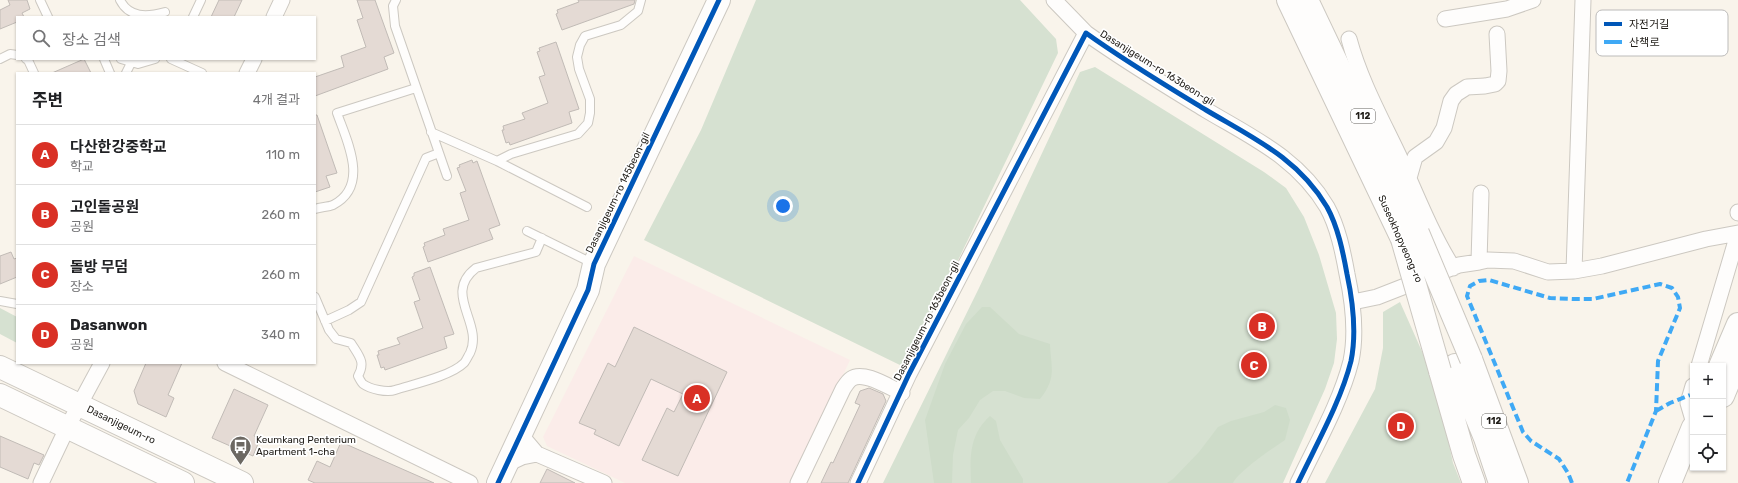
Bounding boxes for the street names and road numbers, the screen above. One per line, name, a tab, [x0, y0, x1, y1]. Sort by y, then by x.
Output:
street label: Dasanjigeum-ro 163beon-gil	[1098, 28, 1216, 108]
road number: 112	[1351, 109, 1375, 123]
street label: Dasanjigeum-ro 145beon-gil	[584, 131, 652, 255]
street label: Suseokhopyeong-ro	[1375, 193, 1425, 285]
street label: Dasanjigeum-ro 163beon-gil	[892, 259, 962, 383]
street label: Dasanjigeum-ro	[85, 403, 157, 447]
road number: 112	[1482, 414, 1506, 428]

